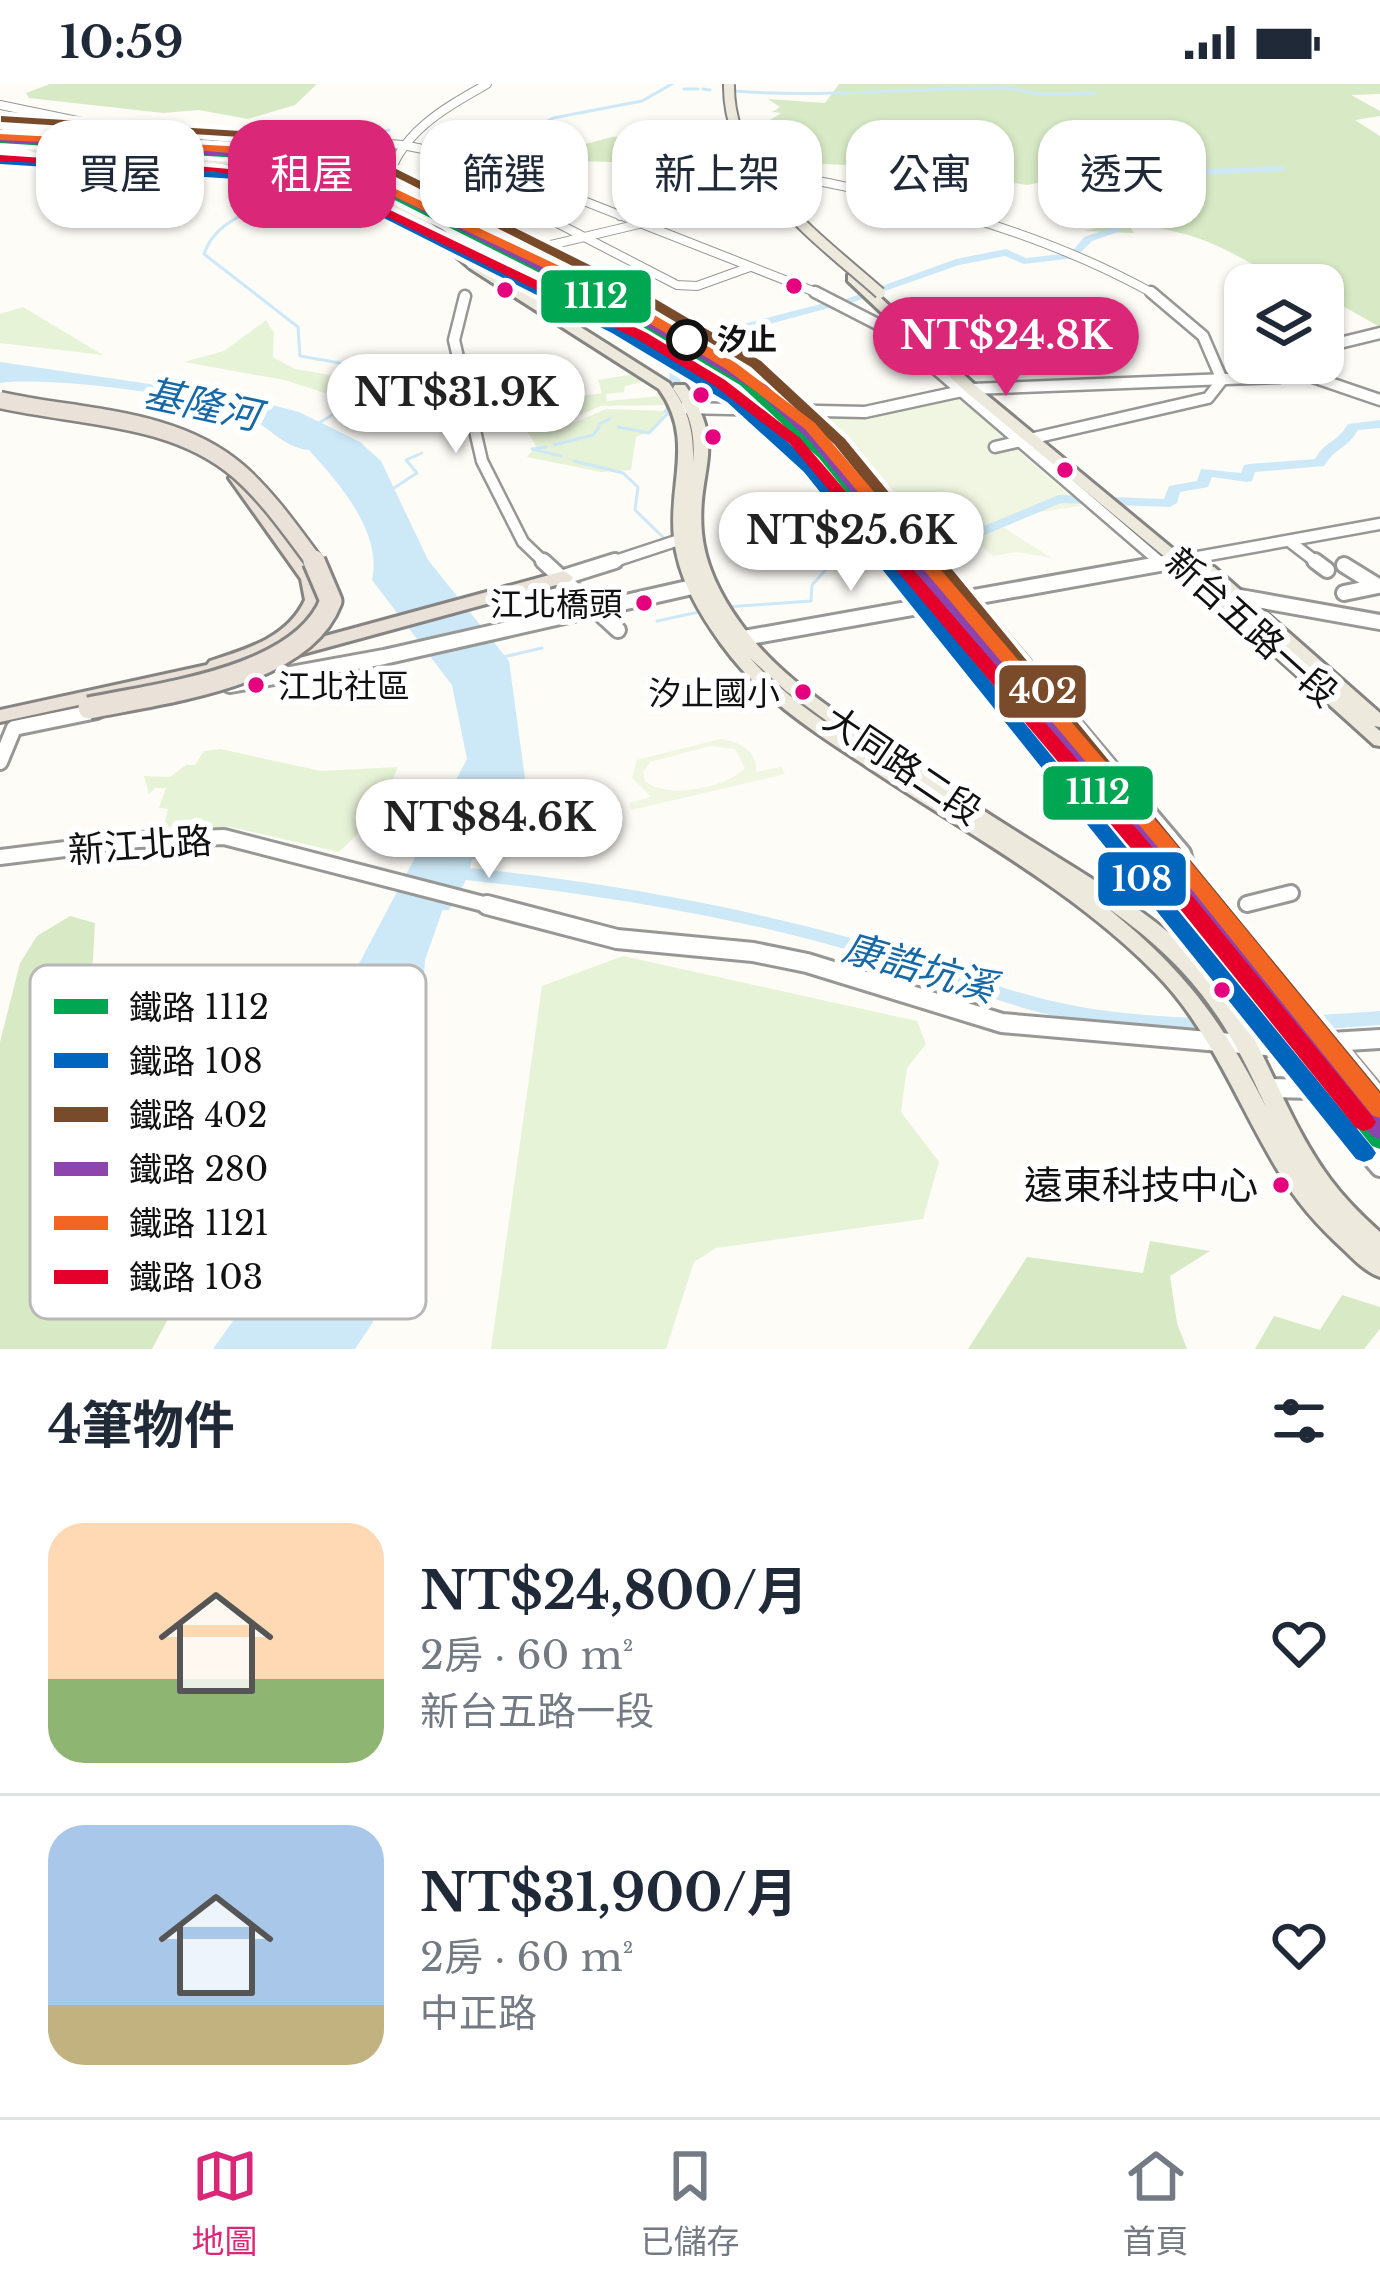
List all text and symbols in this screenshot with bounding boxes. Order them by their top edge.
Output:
text: 10:59 [60,14,183,70]
chip: 買屋 [36,120,204,228]
chip: 租屋 [228,120,396,228]
chip: 篩選 [420,120,588,228]
chip: 新上架 [612,120,822,228]
chip: 公寓 [846,120,1014,228]
chip: 透天 [1038,120,1206,228]
map controls [1224,264,1344,384]
button: layers [1224,264,1344,384]
line badge: 1112 [539,268,653,325]
unlabelled marker [783,275,805,297]
text: 1112 [564,276,628,317]
unlabelled marker [494,279,516,301]
pin: NT$24.8K [882,297,1130,399]
text: NT$24.8K [900,311,1112,360]
marker: 汐止 [668,321,706,359]
place label: 汐止 [717,321,777,358]
pin: NT$31.9K [332,354,580,456]
water label: 基隆河 [140,368,271,442]
text: NT$31.9K [354,368,558,417]
unlabelled marker [690,384,712,406]
unlabelled marker [702,426,724,448]
unlabelled marker [1054,459,1076,481]
pin: NT$25.6K [727,492,975,594]
text: NT$25.6K [746,506,956,555]
street label: 新台五路一段 [1156,538,1347,716]
place label: 江北橋頭 [490,584,622,625]
marker: 江北橋頭 [633,592,655,614]
line badge: 402 [997,663,1088,720]
place label: 江北社區 [278,666,410,707]
text: 402 [1009,671,1077,712]
place label: 汐止國小 [648,673,780,714]
marker: 江北社區 [245,674,267,696]
marker: 汐止國小 [792,681,814,703]
street label: 大同路二段 [816,696,990,834]
line badge: 1112 [1041,764,1155,822]
text: 1112 [1066,772,1130,813]
pin: NT$84.6K [365,779,613,881]
text: NT$84.6K [383,793,595,842]
street label: 新江北路 [67,818,213,873]
line badge: 108 [1096,850,1188,908]
text: 108 [1112,859,1172,900]
water label: 康誥坑溪 [837,922,1005,1014]
legend [30,965,426,1319]
unlabelled marker [1211,979,1233,1001]
text: 鐵路 1112 [129,987,269,1028]
text: 鐵路 108 [129,1041,263,1082]
text: 鐵路 402 [129,1095,268,1136]
text: 鐵路 280 [129,1149,268,1190]
place label: 遠東科技中心 [1024,1161,1258,1210]
marker: 遠東科技中心 [1270,1174,1292,1196]
text: 鐵路 1121 [129,1203,269,1244]
text: 鐵路 103 [129,1257,263,1298]
icon: filters [1266,1388,1332,1454]
text: 4筆物件 [48,1394,235,1457]
text: NT$24,800/月 [420,1560,808,1623]
icon: home [144,1571,288,1715]
icon: heart [1266,1610,1332,1676]
text: 2房 · 60 m² [420,1631,634,1680]
text: 新台五路一段 [420,1687,654,1736]
text: NT$31,900/月 [420,1862,798,1925]
icon: home [144,1873,288,2017]
icon: heart [1266,1912,1332,1978]
text: 2房 · 60 m² [420,1933,634,1982]
text: 中正路 [420,1989,537,2038]
tab: 地圖 [192,2143,258,2263]
tab: 已儲存 [641,2143,740,2263]
tab: 首頁 [1123,2143,1189,2263]

